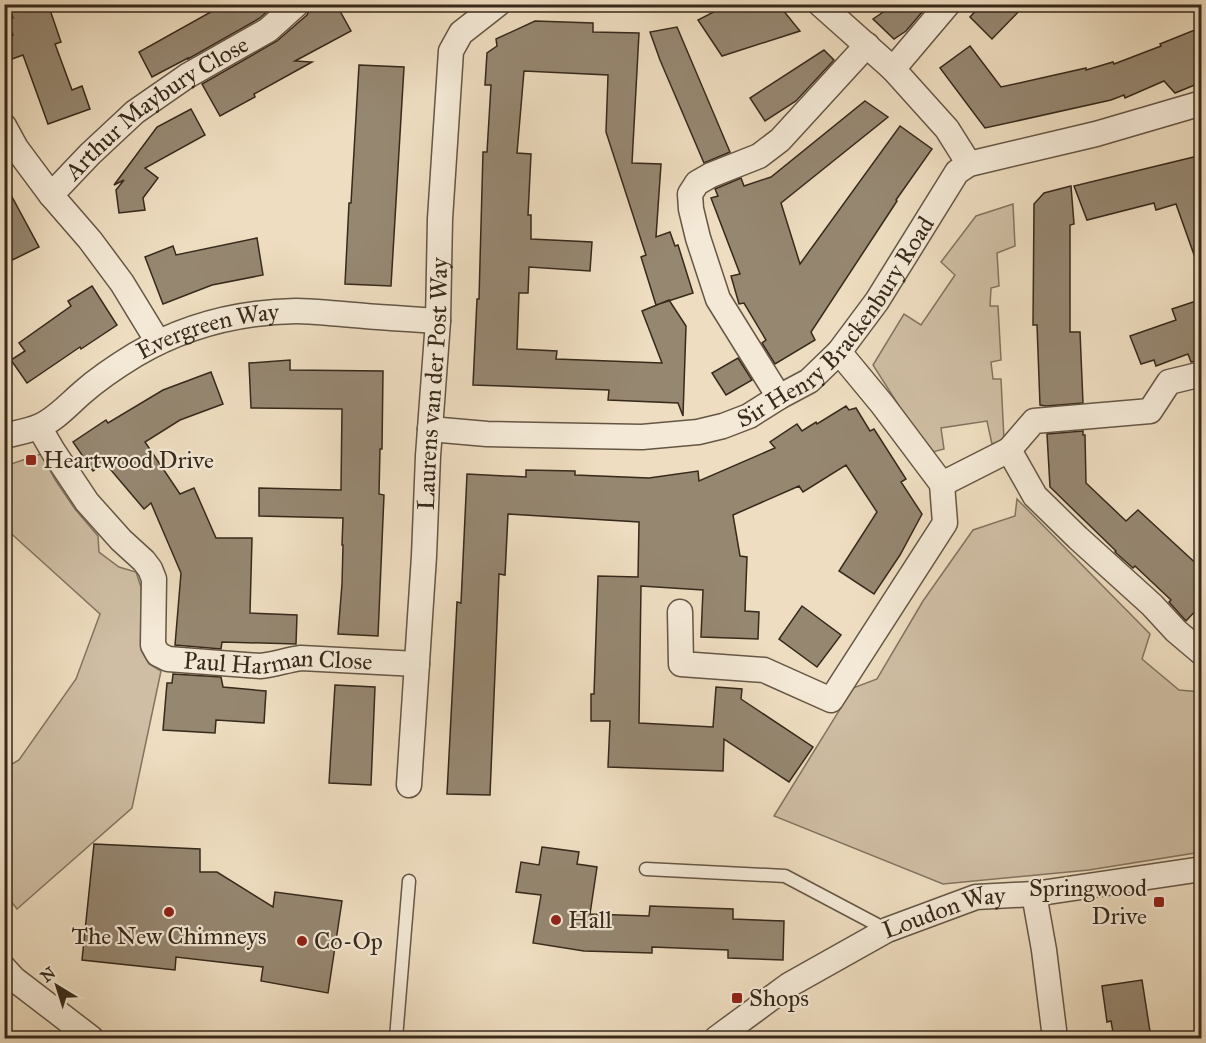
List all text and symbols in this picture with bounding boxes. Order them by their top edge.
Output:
street label: Arthur Maybury Close [58,29,254,187]
street label: Sir Henry Brackenbury Road [733,211,941,434]
street label: Laurens van der Post Way [411,256,454,511]
street label: Evergreen Way [131,297,281,366]
place label: Heartwood Drive [43,445,214,475]
marker: Heartwood Drive [24,453,38,467]
street label: Paul Harman Close [182,643,373,681]
place label: Springwood Drive [1029,873,1147,931]
street label: Loudon Way [878,879,1007,945]
marker: Springwood Drive [1152,895,1166,909]
marker: The New Chimneys [162,905,176,919]
place label: Hall [568,905,612,935]
marker: Hall [549,913,563,927]
place label: The New Chimneys [71,921,267,951]
place label: Co-Op [314,926,383,956]
marker: Co-Op [295,934,309,948]
north arrow [27,956,87,1016]
text: N [37,963,60,986]
place label: Shops [749,983,809,1013]
marker: Shops [730,991,744,1005]

